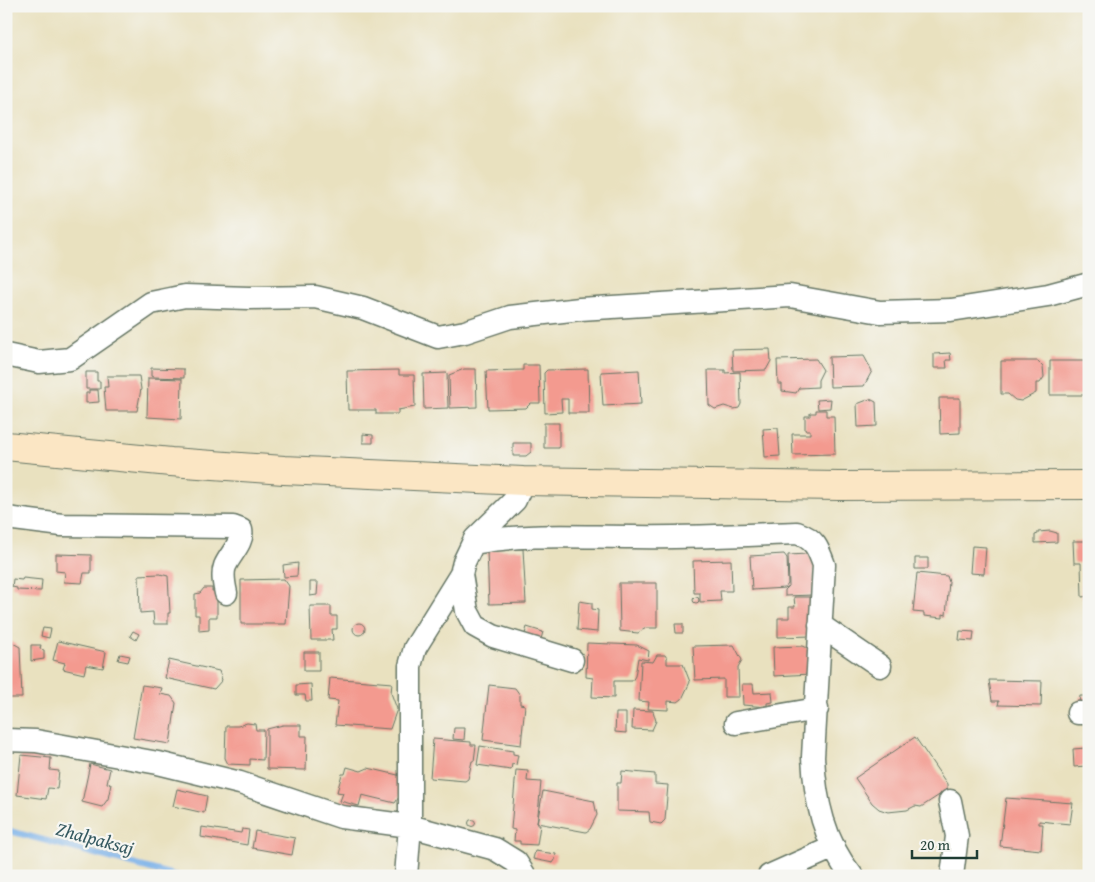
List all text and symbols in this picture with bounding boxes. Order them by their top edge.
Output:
water label: Zhalpaksaj [53,814,137,862]
scale bar [912,827,978,859]
text: 20 m [920,834,951,855]

